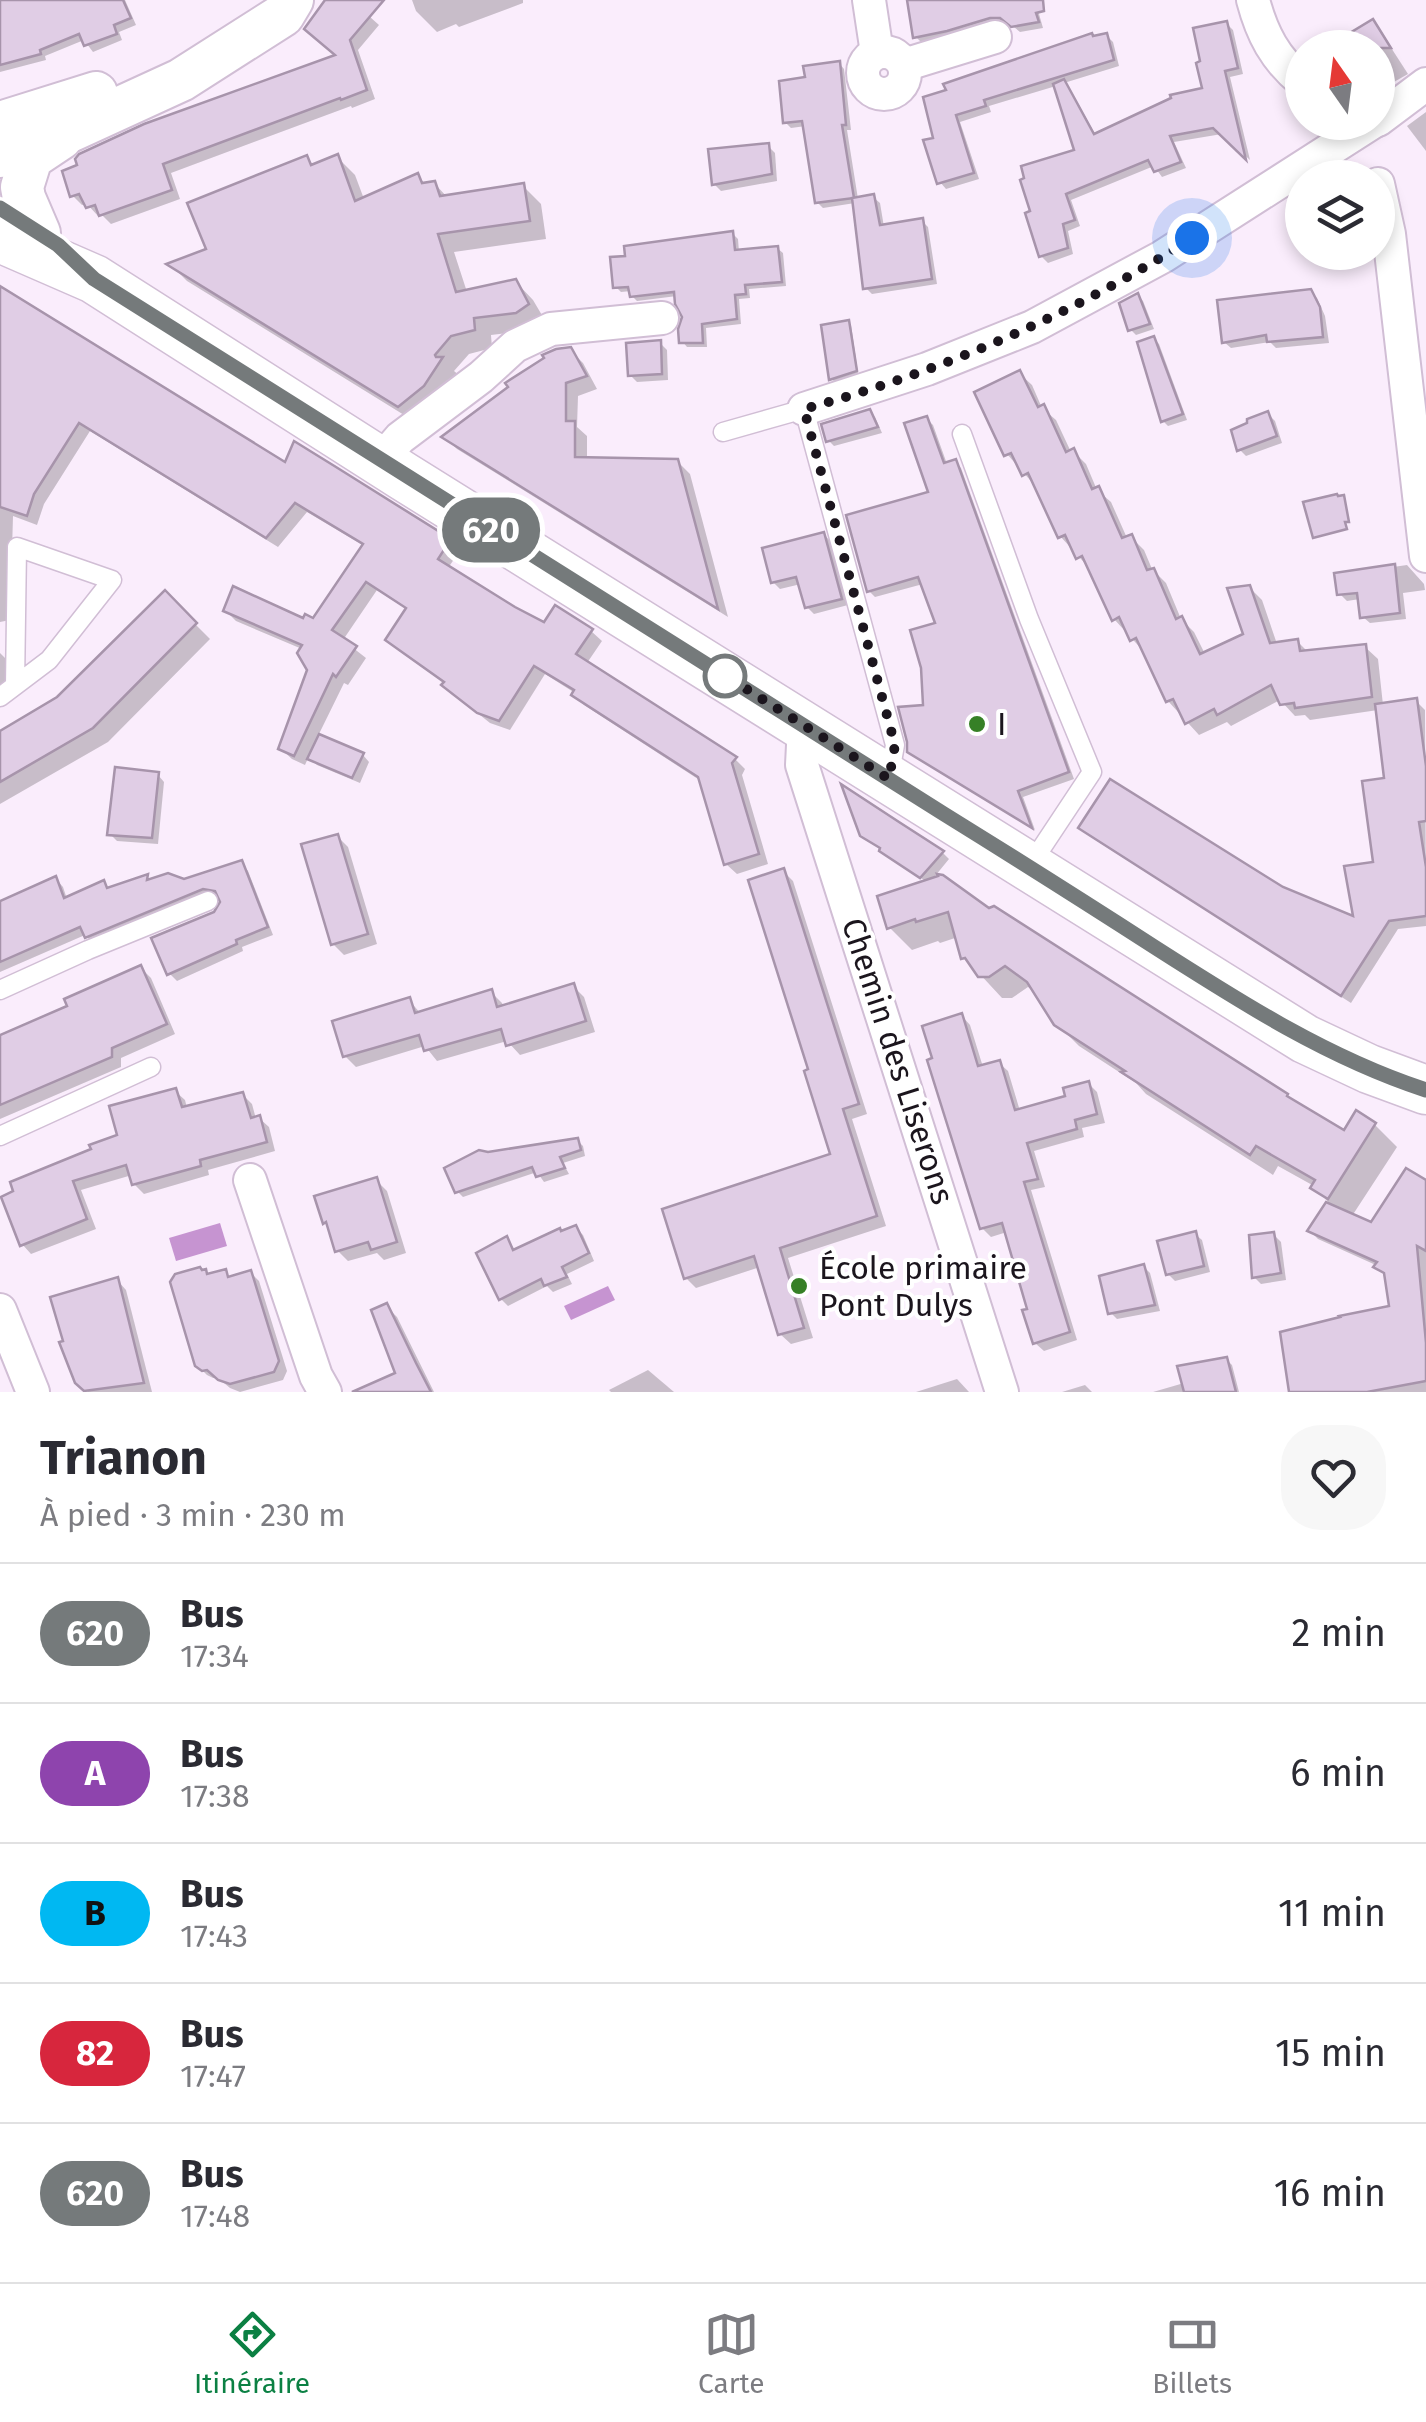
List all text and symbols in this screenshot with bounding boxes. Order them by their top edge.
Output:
north arrow [1285,30,1395,140]
map controls [1285,30,1395,270]
button: layers [1285,160,1395,270]
your location [1167,213,1217,263]
line badge: 620 [434,498,548,562]
text: 620 [462,509,520,551]
unlabelled marker [704,655,746,697]
place label: I [997,705,1006,743]
marker: I [966,713,988,735]
street label: Chemin des Liserons [834,913,962,1209]
place label: École primaire Pont Dulys [819,1249,1027,1324]
marker: École primaire Pont Dulys [788,1275,810,1297]
button: heart [1281,1425,1386,1530]
text: Trianon [40,1429,207,1487]
text: À pied · 3 min · 230 m [40,1496,346,1534]
text: Bus [180,1591,244,1637]
text: 2 min [1292,1610,1386,1656]
text: 620 [66,1612,124,1654]
text: 17:34 [180,1637,249,1675]
text: Bus [180,1731,244,1777]
text: 6 min [1290,1750,1386,1796]
text: A [85,1752,105,1794]
text: 17:38 [180,1777,250,1815]
text: Bus [180,1871,244,1917]
text: 11 min [1278,1890,1386,1936]
text: B [84,1892,106,1934]
text: 17:43 [180,1917,248,1955]
text: Bus [180,2011,244,2057]
text: 15 min [1275,2030,1386,2076]
text: 82 [76,2032,114,2074]
text: 17:47 [180,2057,246,2095]
text: Bus [180,2151,244,2197]
text: 16 min [1274,2170,1386,2216]
text: 620 [66,2172,124,2214]
text: 17:48 [180,2197,250,2235]
tab: Itinéraire [194,2307,310,2400]
tab: Carte [698,2307,764,2400]
tab: Billets [1152,2307,1232,2400]

